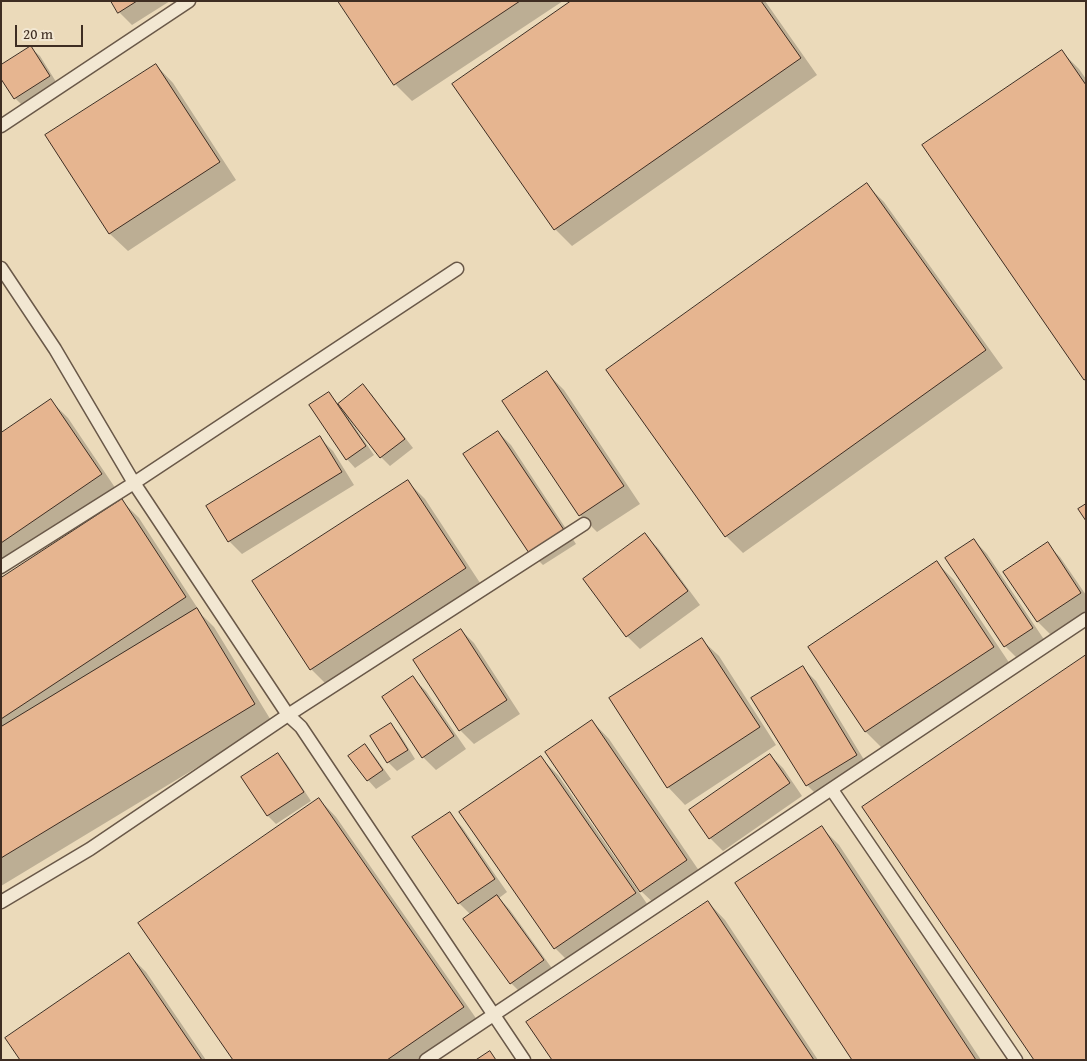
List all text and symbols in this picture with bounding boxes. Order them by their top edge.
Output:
scale bar [18,15,85,47]
text: 20 m [23,23,53,44]

